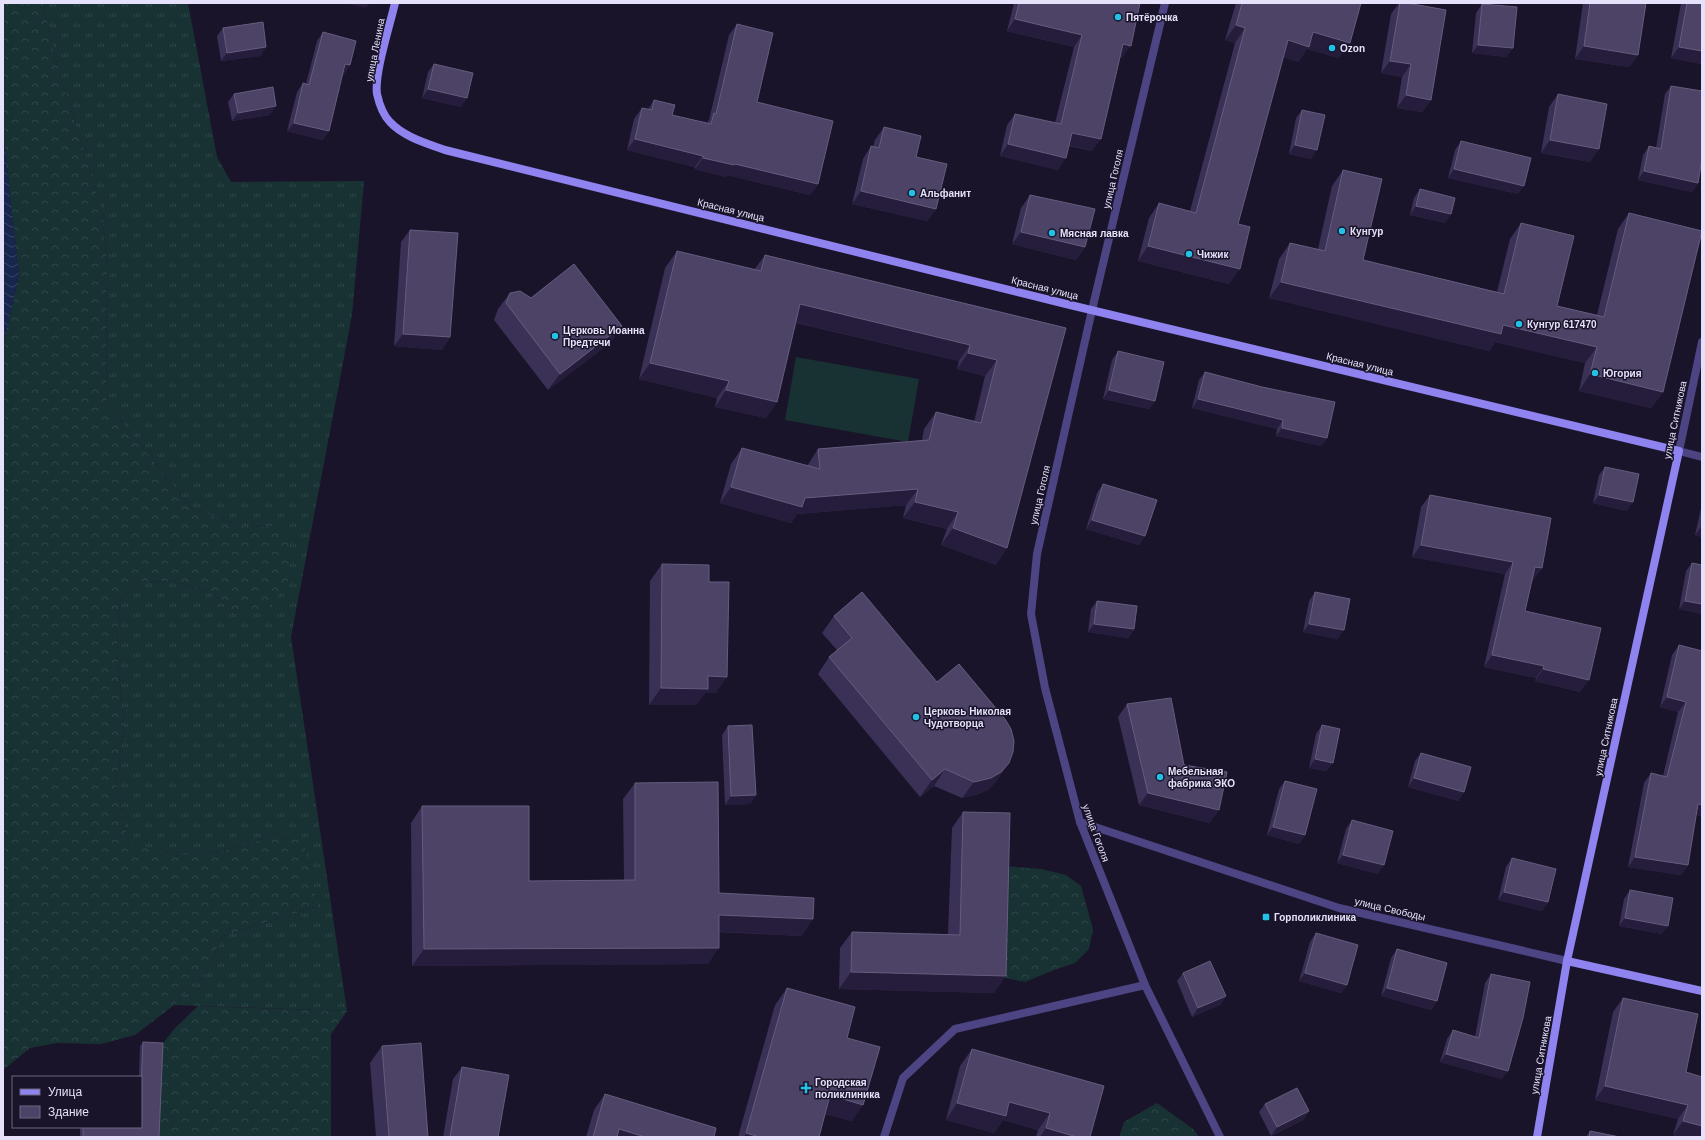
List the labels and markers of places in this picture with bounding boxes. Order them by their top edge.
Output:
marker: Пятёрочка [1113,12,1123,22]
place label: Пятёрочка [1126,12,1178,23]
marker: Ozon [1327,43,1337,53]
place label: Ozon [1340,43,1365,54]
marker: Альфанит [907,188,917,198]
place label: Альфанит [920,188,971,199]
marker: Кунгур [1337,226,1347,236]
place label: Кунгур [1350,226,1383,237]
marker: Мясная лавка [1047,228,1057,238]
place label: Мясная лавка [1060,228,1129,239]
marker: Чижик [1184,249,1194,259]
place label: Чижик [1197,249,1229,260]
marker: Кунгур 617470 [1514,319,1524,329]
place label: Кунгур 617470 [1527,319,1597,330]
place label: Церковь Иоанна Предтечи [563,325,645,348]
marker: Церковь Иоанна Предтечи [550,331,560,341]
marker: Югория [1590,368,1600,378]
place label: Югория [1603,368,1642,379]
place label: Церковь Николая Чудотворца [924,706,1011,729]
marker: Церковь Николая Чудотворца [911,712,921,722]
place label: Мебельная фабрика ЭКО [1168,766,1235,789]
marker: Мебельная фабрика ЭКО [1155,772,1165,782]
marker: Горполиклиника [1261,912,1271,922]
place label: Горполиклиника [1274,912,1357,923]
place label: Городская поликлиника [815,1077,880,1100]
marker: Городская поликлиника [800,1082,812,1094]

